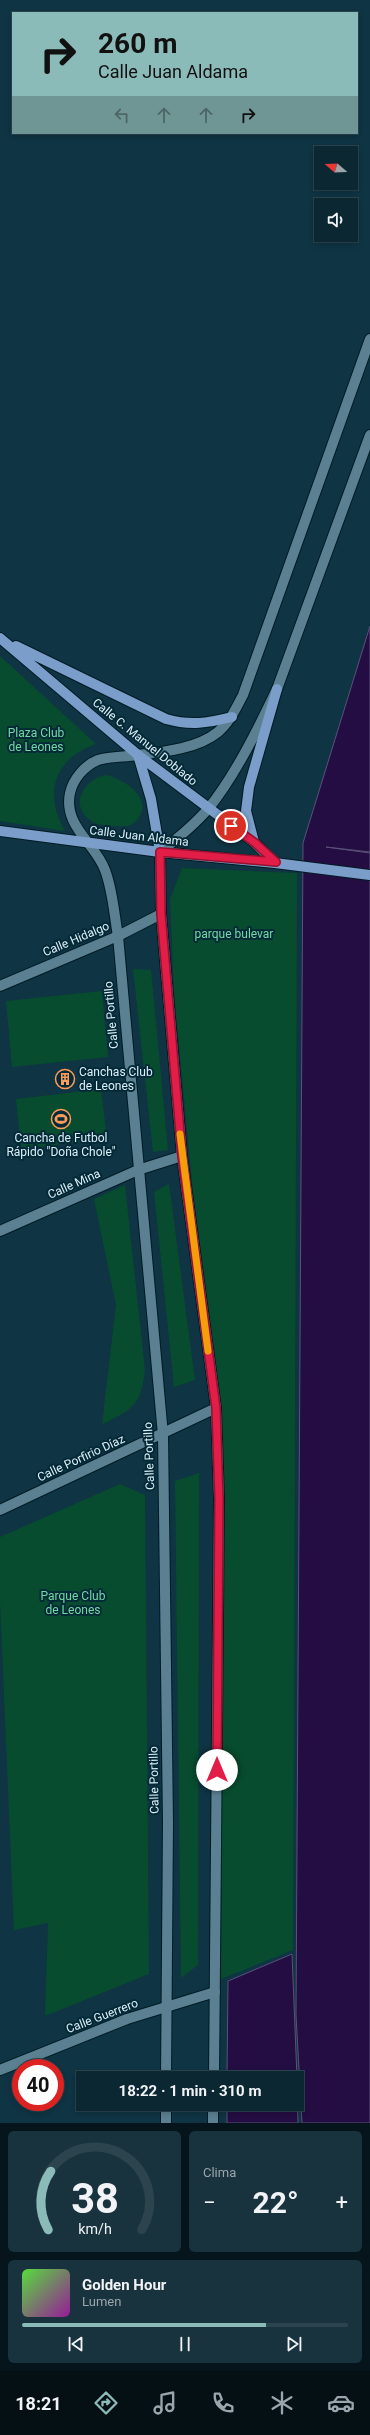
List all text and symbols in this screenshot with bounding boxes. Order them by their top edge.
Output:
text: 260 m [98,27,177,60]
icon: right [32,28,84,80]
text: Calle Juan Aldama [98,61,248,82]
icon: left [111,104,133,126]
icon: ahead [153,104,175,126]
icon: ahead [195,104,217,126]
icon: right [237,104,259,126]
north arrow [314,146,358,190]
map controls [314,146,358,242]
button: sound [314,198,358,242]
street label: Calle C. Manuel Doblado [90,696,200,789]
park label: Plaza Club de Leones [8,726,65,754]
pin [214,809,248,843]
icon: arrive [220,815,242,837]
street label: Calle Juan Aldama [89,823,189,849]
street label: Calle Hidalgo [41,919,111,959]
park label: parque bulevar [195,927,273,941]
street label: Calle Portillo [101,980,121,1049]
place label: Canchas Club de Leones [79,1065,153,1093]
building icon: Canchas Club de Leones [54,1068,76,1090]
sports icon: Cancha de Futbol Rápido "Doña Chole" [50,1108,72,1130]
place label: Cancha de Futbol Rápido "Doña Chole" [6,1131,116,1159]
street label: Calle Mina [46,1166,102,1202]
street label: Calle Portillo [141,1422,157,1490]
street label: Calle Porfirio Díaz [35,1432,127,1484]
park label: Parque Club de Leones [41,1589,106,1617]
street label: Calle Portillo [146,1746,162,1814]
position arrow [196,1749,238,1791]
street label: Calle Guerrero [64,1996,140,2036]
speed limit sign: 40 [12,2059,64,2111]
text: 18:22 · 1 min · 310 m [119,2082,261,2100]
text: Clima [203,2165,236,2180]
text: 38 [71,2173,118,2222]
text: 22° [252,2185,299,2220]
text: − [203,2190,216,2215]
text: + [336,2190,348,2215]
text: km/h [78,2220,111,2236]
text: Golden Hour [82,2276,166,2294]
text: Lumen [82,2294,121,2309]
icon: previous [65,2333,87,2355]
icon: pause [174,2333,196,2355]
icon: next [283,2333,305,2355]
icon: directions [92,2389,120,2417]
icon: music [151,2389,179,2417]
icon: phone [209,2389,237,2417]
icon: climate [268,2389,296,2417]
icon: car [327,2389,355,2417]
text: 18:21 [15,2393,62,2414]

